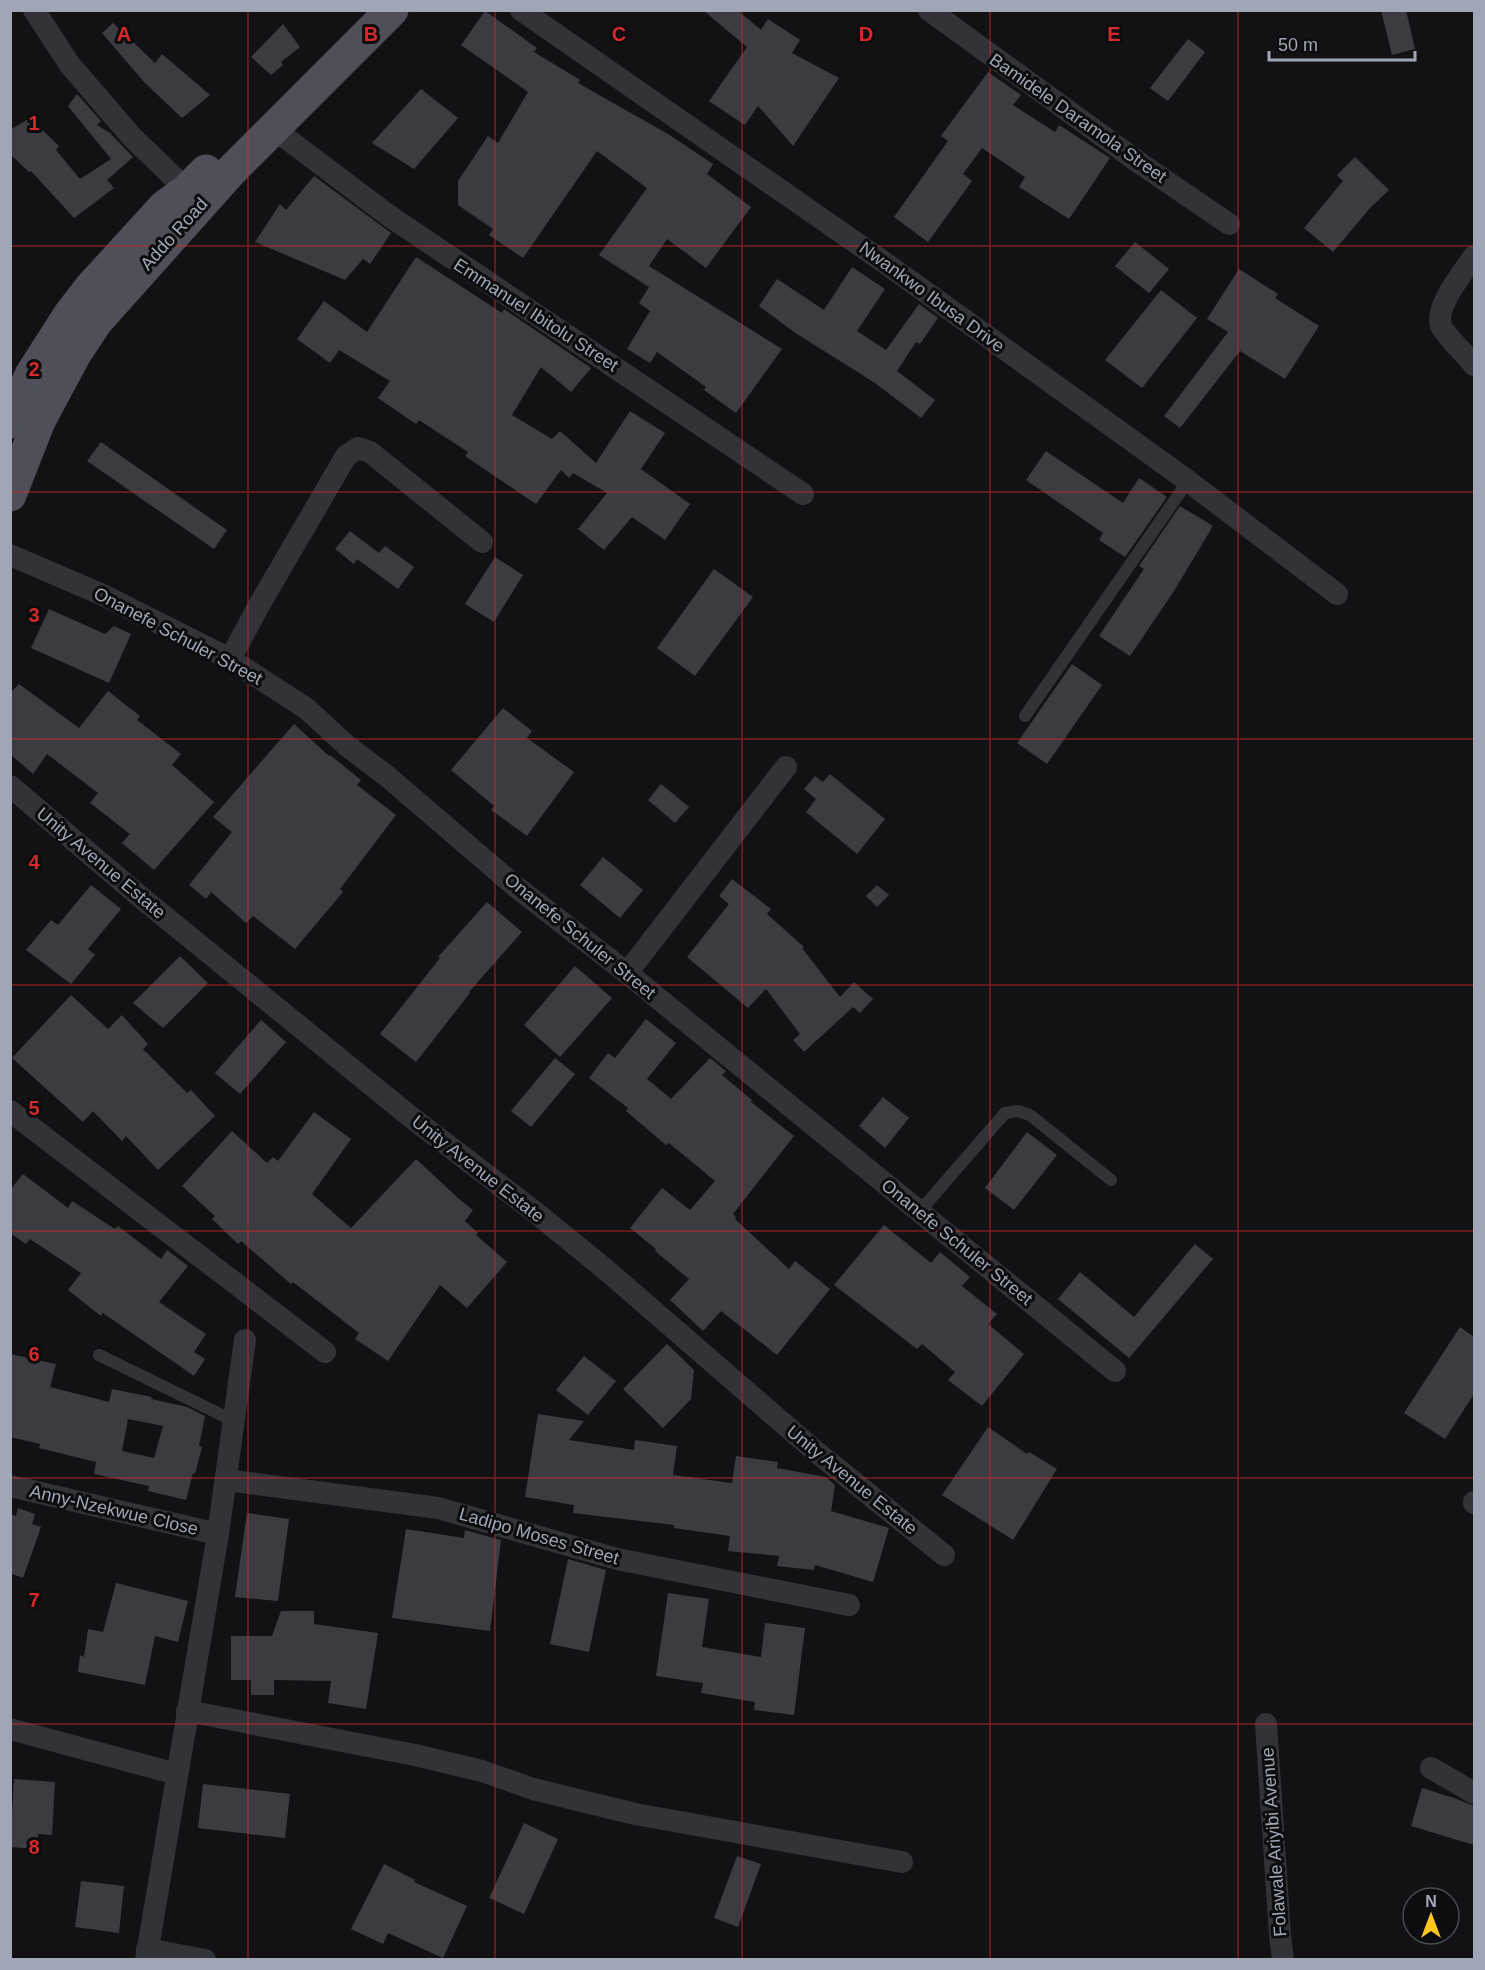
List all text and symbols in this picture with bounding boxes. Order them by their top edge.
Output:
text: A [117,23,131,45]
text: B [364,23,378,45]
text: C [612,23,626,45]
text: D [859,23,873,45]
text: E [1107,23,1121,45]
scale bar [1269,24,1414,62]
text: 50 m [1278,35,1318,55]
street label: Bamidele Daramola Street [986,49,1170,187]
text: 1 [28,112,40,134]
street label: Addo Road [136,194,212,274]
street label: Nwankwo Ibusa Drive [856,238,1008,356]
street label: Emmanuel Ibitolu Street [450,254,622,376]
text: 2 [28,358,40,380]
street label: Onanefe Schuler Street [90,583,266,689]
text: 3 [28,604,40,626]
street label: Unity Avenue Estate [33,803,169,923]
text: 4 [28,851,40,873]
street label: Onanefe Schuler Street [501,869,659,1003]
text: 5 [28,1097,40,1119]
street label: Unity Avenue Estate [408,1111,548,1227]
street label: Onanefe Schuler Street [878,1175,1036,1309]
text: 6 [28,1343,40,1365]
street label: Unity Avenue Estate [783,1421,921,1539]
street label: Anny-Nzekwue Close [28,1481,200,1539]
street label: Ladipo Moses Street [457,1504,621,1568]
text: 7 [28,1589,40,1611]
street label: Folawale Ariyibi Avenue [1257,1747,1291,1937]
text: 8 [28,1836,40,1858]
north arrow [1401,1886,1461,1946]
text: N [1425,1893,1437,1910]

